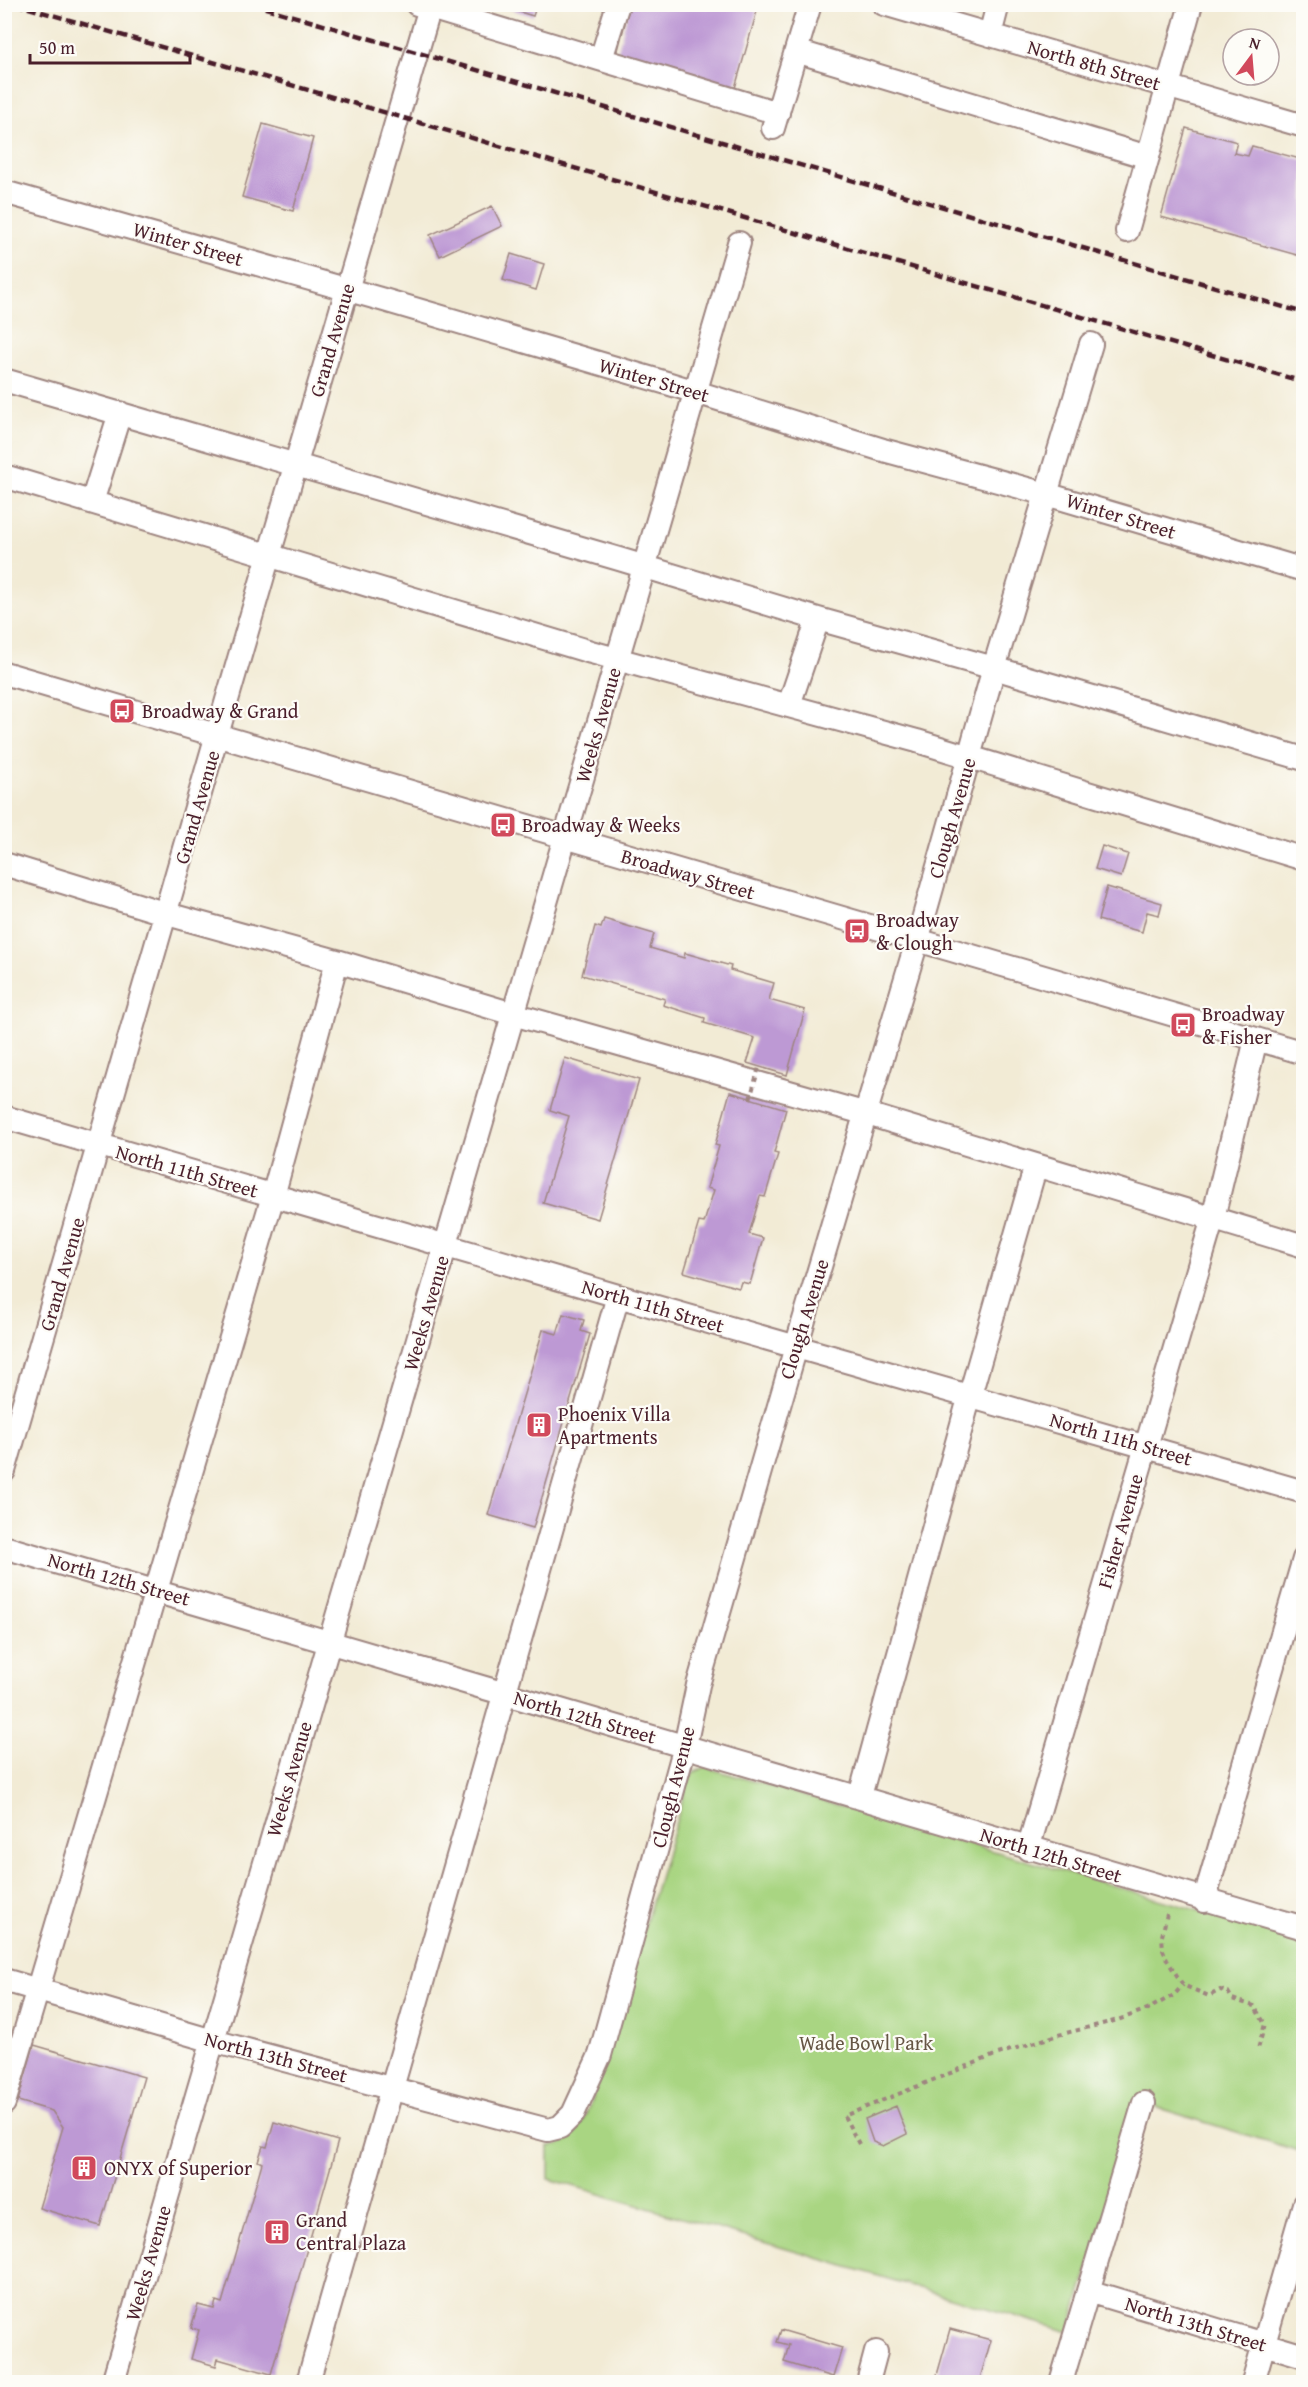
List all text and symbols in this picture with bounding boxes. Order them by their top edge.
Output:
scale bar [30,27,190,65]
north arrow [1221,27,1281,87]
text: N [1247,30,1264,56]
street label: North 8th Street [1024,32,1164,97]
text: 50 m [39,34,75,61]
street label: Winter Street [130,214,247,273]
street label: Grand Avenue [301,280,362,400]
street label: Winter Street [596,350,713,409]
street label: Winter Street [1063,485,1180,546]
street label: Weeks Avenue [567,664,628,786]
bus stop icon: Broadway & Grand [107,696,137,726]
place label: Broadway & Grand [142,696,299,725]
street label: Grand Avenue [166,747,227,867]
street label: Clough Avenue [920,754,983,882]
bus stop icon: Broadway & Weeks [488,810,518,840]
place label: Broadway & Weeks [522,810,680,839]
street label: Broadway Street [618,841,758,906]
place label: Broadway & Clough [876,905,959,957]
bus stop icon: Broadway & Clough [842,916,872,946]
place label: Broadway & Fisher [1202,999,1285,1051]
bus stop icon: Broadway & Fisher [1168,1010,1198,1040]
street label: North 11th Street [113,1136,262,1205]
street label: Grand Avenue [31,1214,92,1334]
street label: Weeks Avenue [395,1252,456,1374]
street label: Clough Avenue [771,1255,836,1383]
street label: North 11th Street [579,1271,728,1340]
place label: Phoenix Villa Apartments [558,1399,671,1451]
street label: North 11th Street [1047,1404,1196,1473]
building icon: Phoenix Villa Apartments [524,1410,554,1440]
street label: Fisher Avenue [1089,1470,1150,1592]
street label: North 12th Street [45,1544,194,1613]
street label: North 12th Street [511,1682,660,1751]
street label: Weeks Avenue [258,1718,319,1840]
street label: Clough Avenue [643,1723,702,1851]
street label: North 12th Street [977,1819,1126,1890]
street label: North 13th Street [201,2024,351,2090]
park label: Wade Bowl Park [799,2028,934,2057]
building icon: ONYX of Superior [69,2153,99,2183]
place label: ONYX of Superior [104,2153,252,2182]
street label: Weeks Avenue [117,2202,178,2324]
place label: Grand Central Plaza [296,2205,407,2257]
building icon: Grand Central Plaza [262,2217,292,2247]
street label: North 13th Street [1122,2288,1271,2359]

